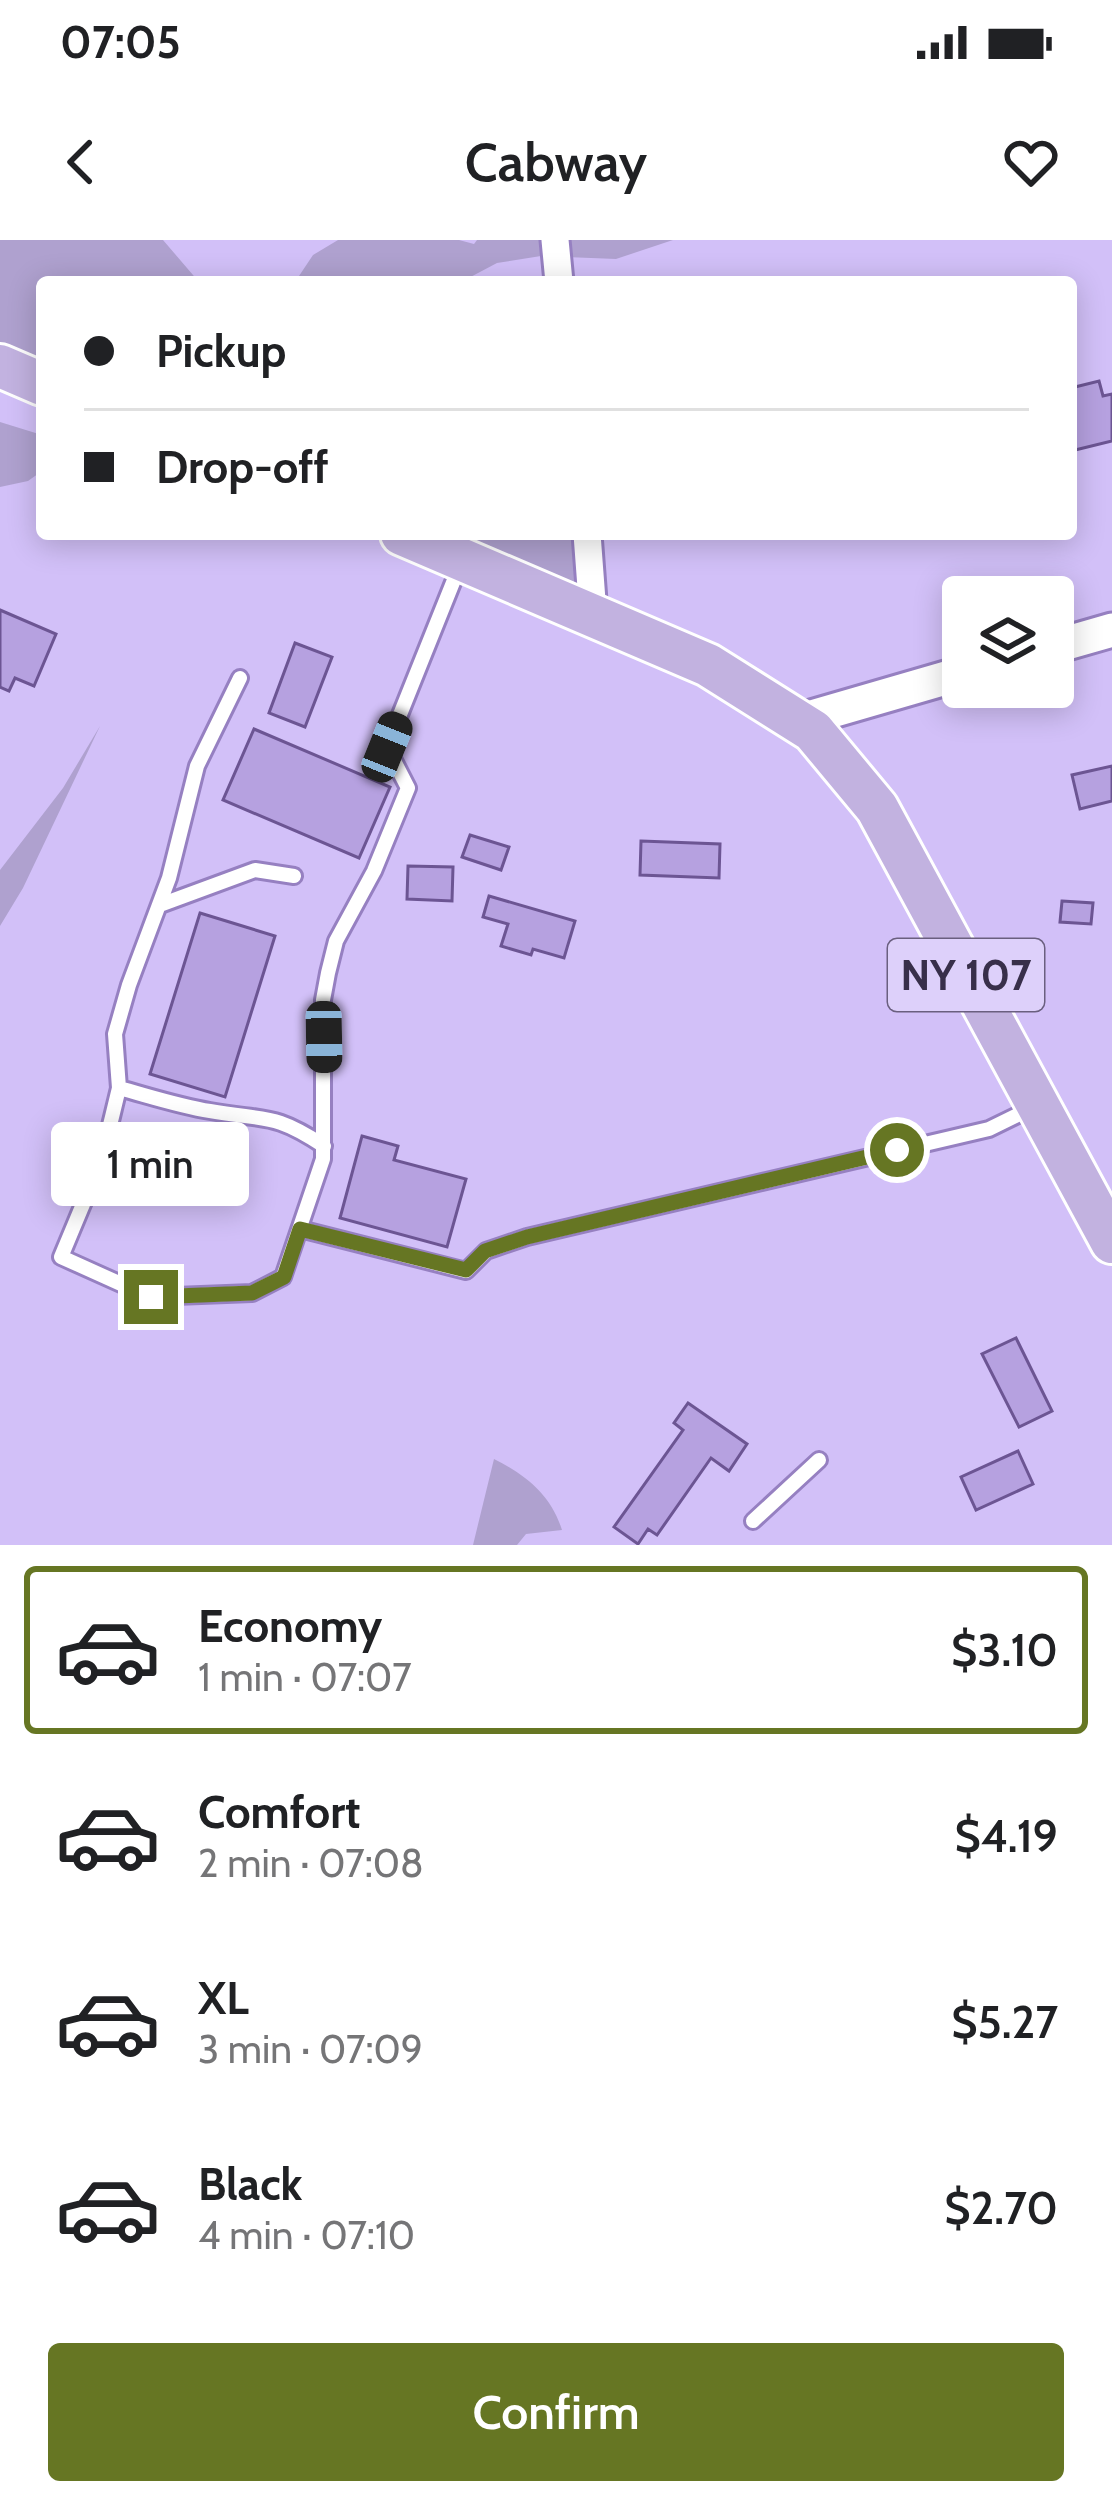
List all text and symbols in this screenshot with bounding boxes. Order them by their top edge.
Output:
text: 07:05 [60,15,181,69]
icon: back [48,129,114,195]
text: Cabway [465,129,647,195]
icon: heart [998,129,1064,195]
text: Pickup [156,324,286,378]
text: Drop-off [156,440,329,494]
map controls [942,576,1074,708]
button: layers [942,576,1074,708]
car [357,707,417,787]
road number: NY 107 [888,939,1044,1011]
car [305,1001,343,1073]
callout: 1 min [52,1123,250,1207]
route start [870,1123,924,1177]
text: 1 min [106,1140,194,1188]
route end [124,1270,178,1324]
icon: car [54,1596,162,1704]
text: Economy [198,1599,382,1653]
text: $3.10 [951,1623,1058,1677]
text: 1 min · 07:07 [198,1653,412,1701]
icon: car [54,1782,162,1890]
text: Comfort [198,1785,361,1839]
text: $4.19 [955,1809,1058,1863]
text: 2 min · 07:08 [198,1839,424,1887]
icon: car [54,1968,162,2076]
text: XL [198,1971,249,2025]
text: $5.27 [951,1995,1058,2049]
text: 3 min · 07:09 [198,2025,423,2073]
icon: car [54,2154,162,2262]
text: Black [198,2157,302,2211]
text: $2.70 [944,2181,1058,2235]
text: 4 min · 07:10 [198,2211,415,2259]
button: Confirm [48,2343,1064,2481]

